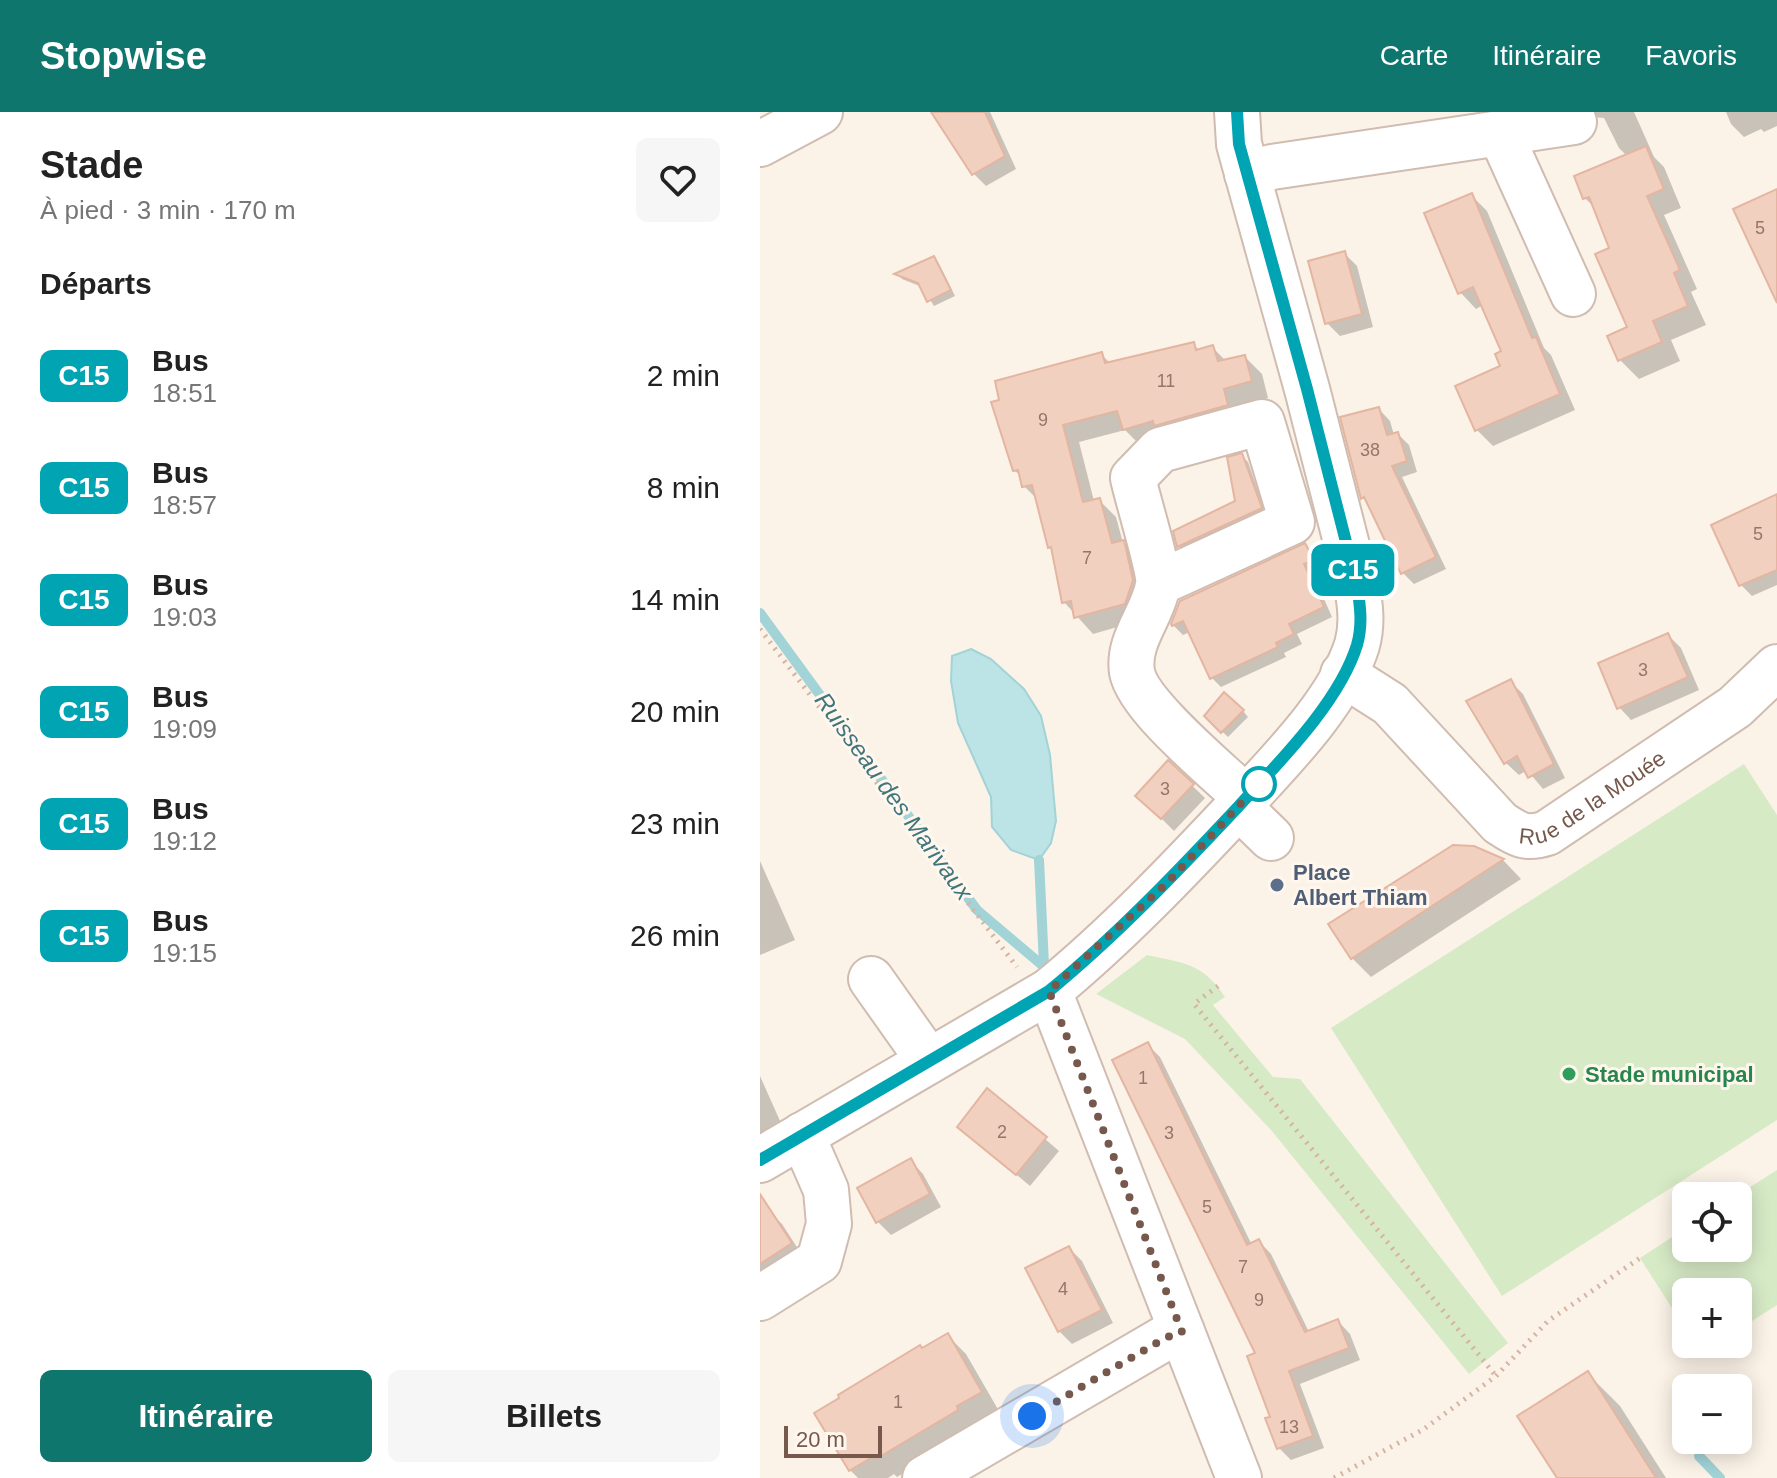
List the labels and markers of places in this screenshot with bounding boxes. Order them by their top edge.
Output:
unlabelled marker [1242,767,1276,801]
place label: Place Albert Thiam [1293,860,1427,910]
marker: Place Albert Thiam [1268,876,1286,894]
place label: Stade municipal [1585,1062,1754,1087]
marker: Stade municipal [1560,1065,1578,1083]

